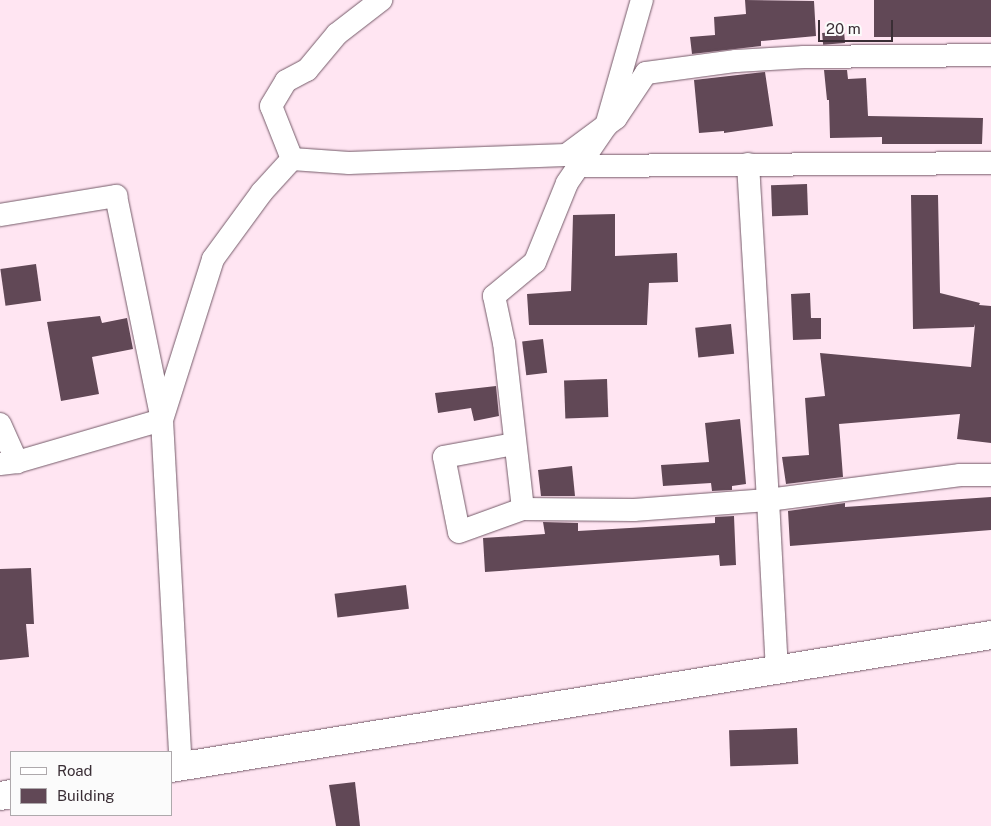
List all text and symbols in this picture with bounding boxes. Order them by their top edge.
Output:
scale bar [821,10,896,42]
text: 20 m [826,20,861,37]
legend [10,751,172,816]
text: Road [57,762,93,779]
text: Building [57,787,115,804]

